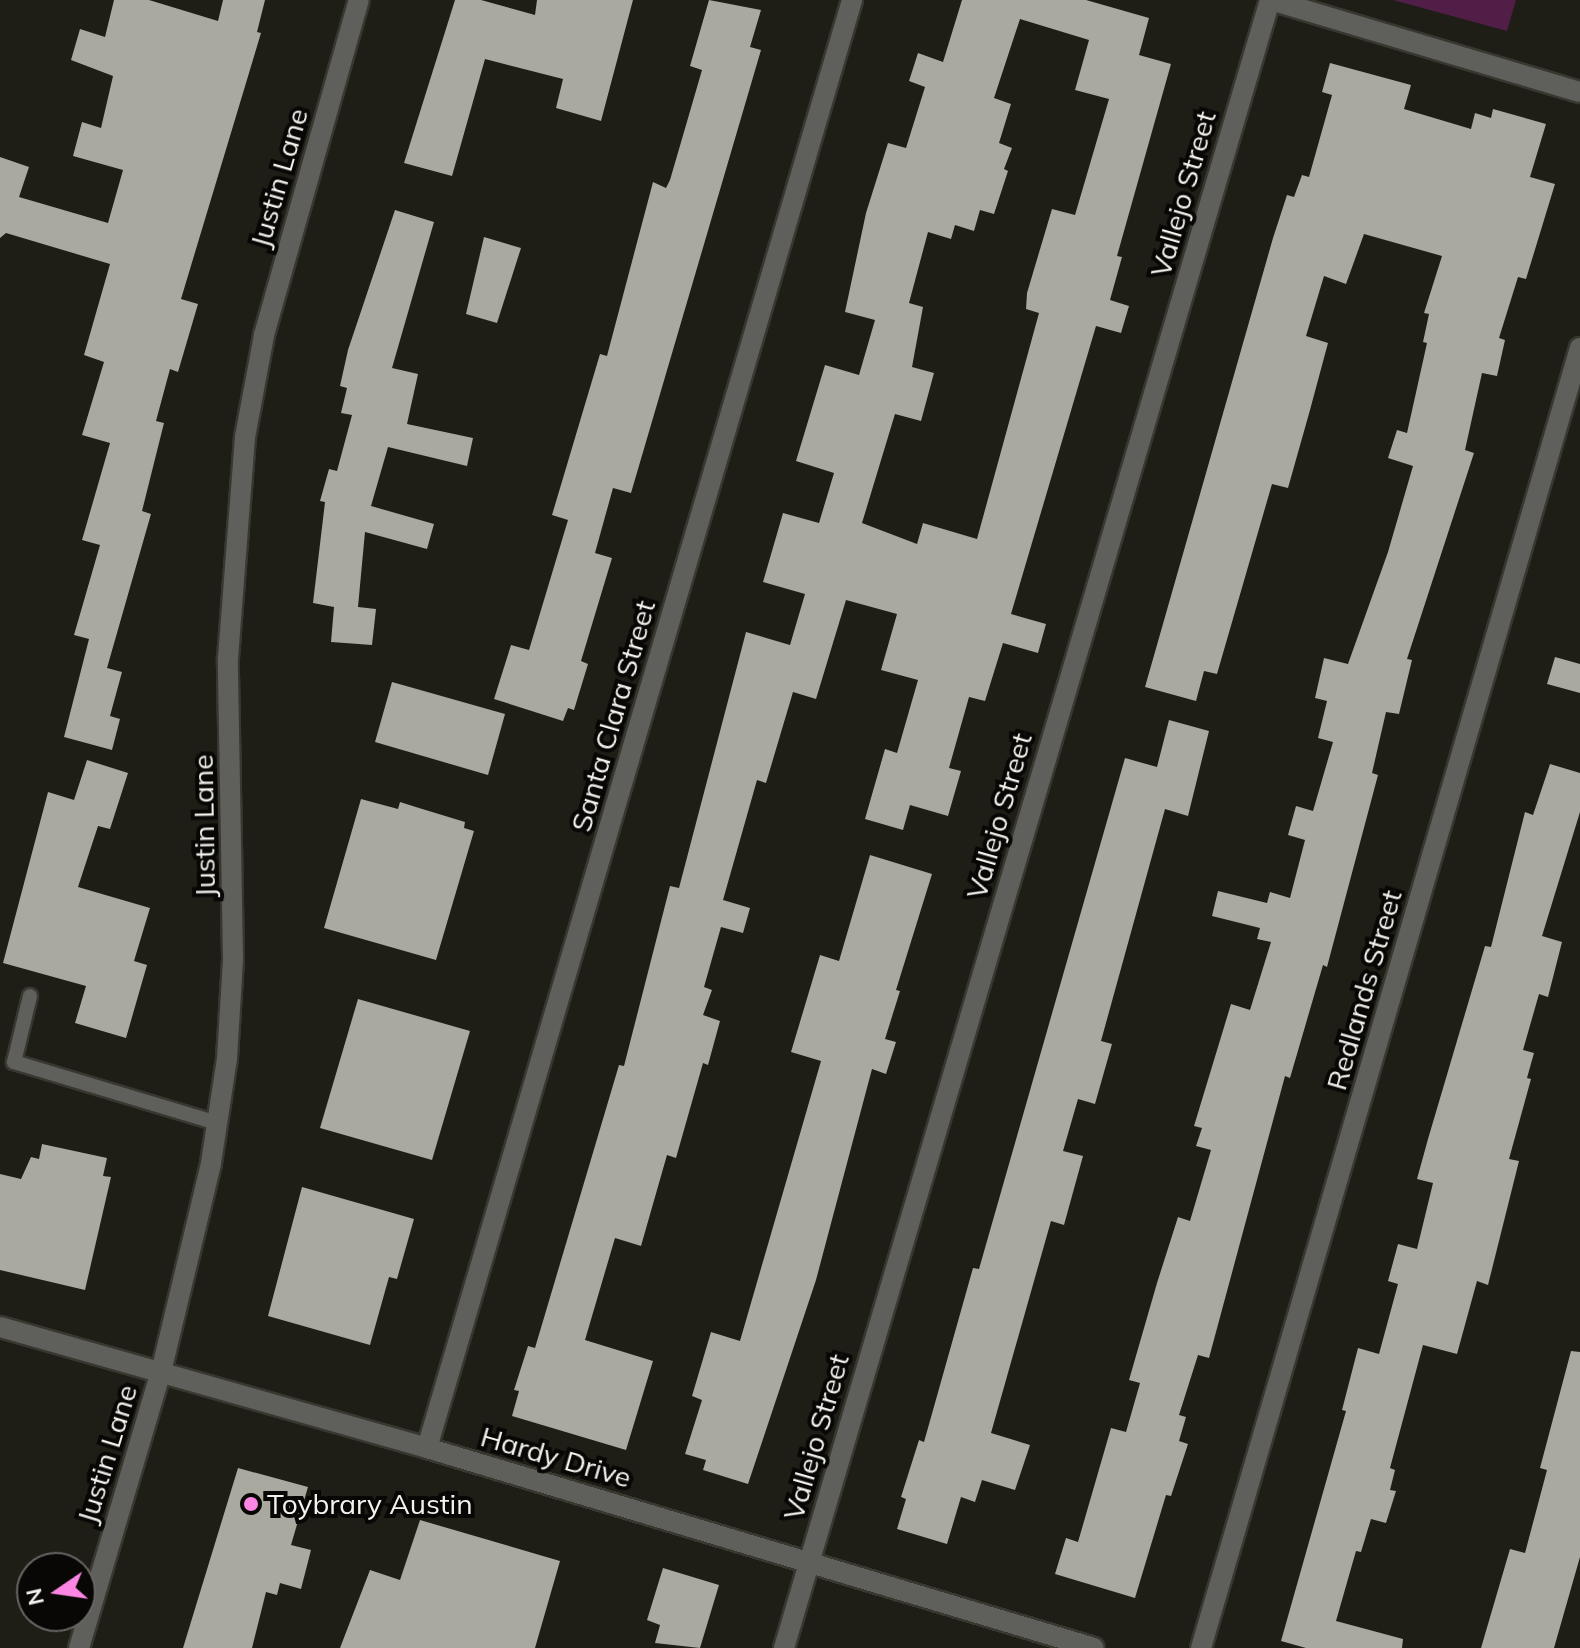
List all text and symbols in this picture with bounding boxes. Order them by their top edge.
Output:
street label: Justin Lane [243,105,315,251]
street label: Vallejo Street [1143,107,1223,281]
street label: Santa Clara Street [564,597,662,835]
street label: Vallejo Street [959,729,1039,903]
street label: Justin Lane [186,754,222,898]
street label: Redlands Street [1319,886,1409,1094]
street label: Vallejo Street [776,1350,856,1524]
street label: Justin Lane [70,1381,144,1527]
street label: Hardy Drive [477,1420,635,1494]
place label: Toybrary Austin [267,1487,473,1521]
marker: Toybrary Austin [242,1495,260,1513]
north arrow [16,1552,96,1632]
text: N [19,1586,50,1608]

